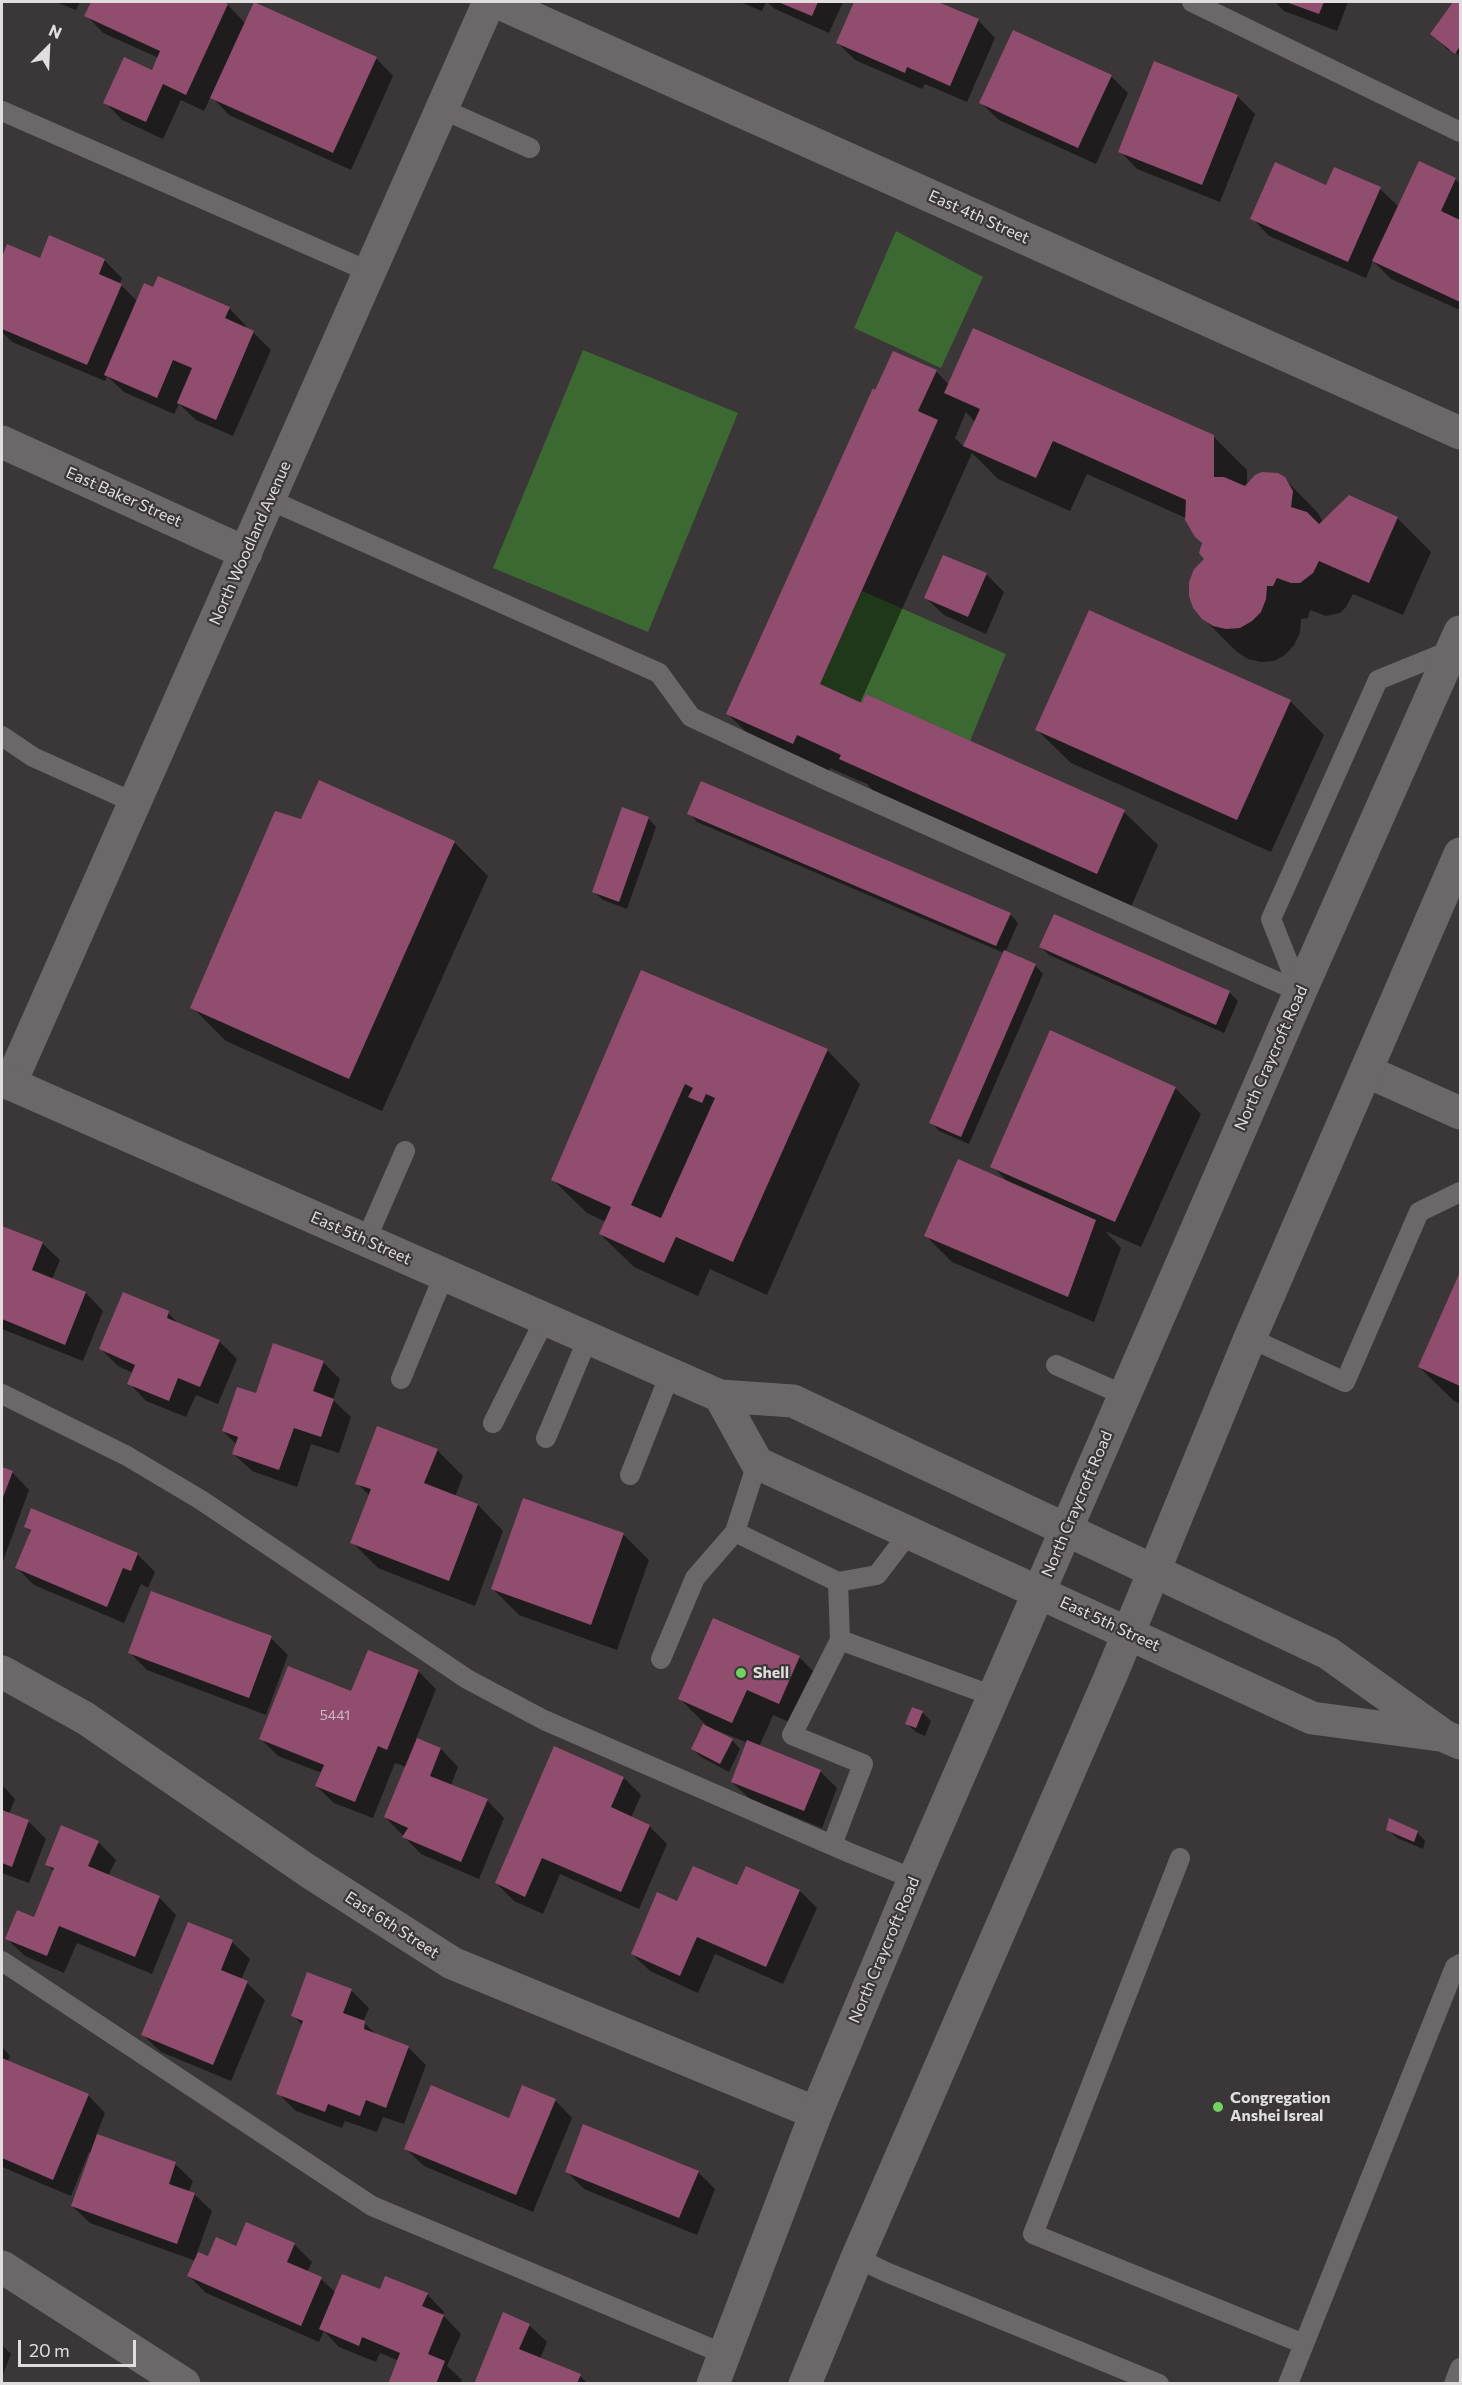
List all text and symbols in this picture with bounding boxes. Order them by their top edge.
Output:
north arrow [18,18,78,78]
text: N [46,20,65,42]
street label: East 4th Street [926,186,1032,248]
street label: North Woodland Avenue [205,458,295,628]
street label: East Baker Street [63,463,185,531]
street label: North Craycroft Road [1230,982,1312,1134]
street label: East 5th Street [308,1207,414,1269]
street label: North Craycroft Road [1037,1428,1117,1580]
street label: East 5th Street [1057,1592,1163,1656]
place label: Shell [753,1663,789,1683]
marker: Shell [734,1666,748,1680]
house number: 5441 [320,1707,350,1723]
street label: North Craycroft Road [844,1874,924,2026]
street label: East 6th Street [341,1887,443,1963]
place label: Congregation Anshei Isreal [1230,2088,1331,2126]
marker: Congregation Anshei Isreal [1211,2100,1225,2114]
scale bar [21,2328,140,2366]
text: 20 m [29,2339,70,2361]

